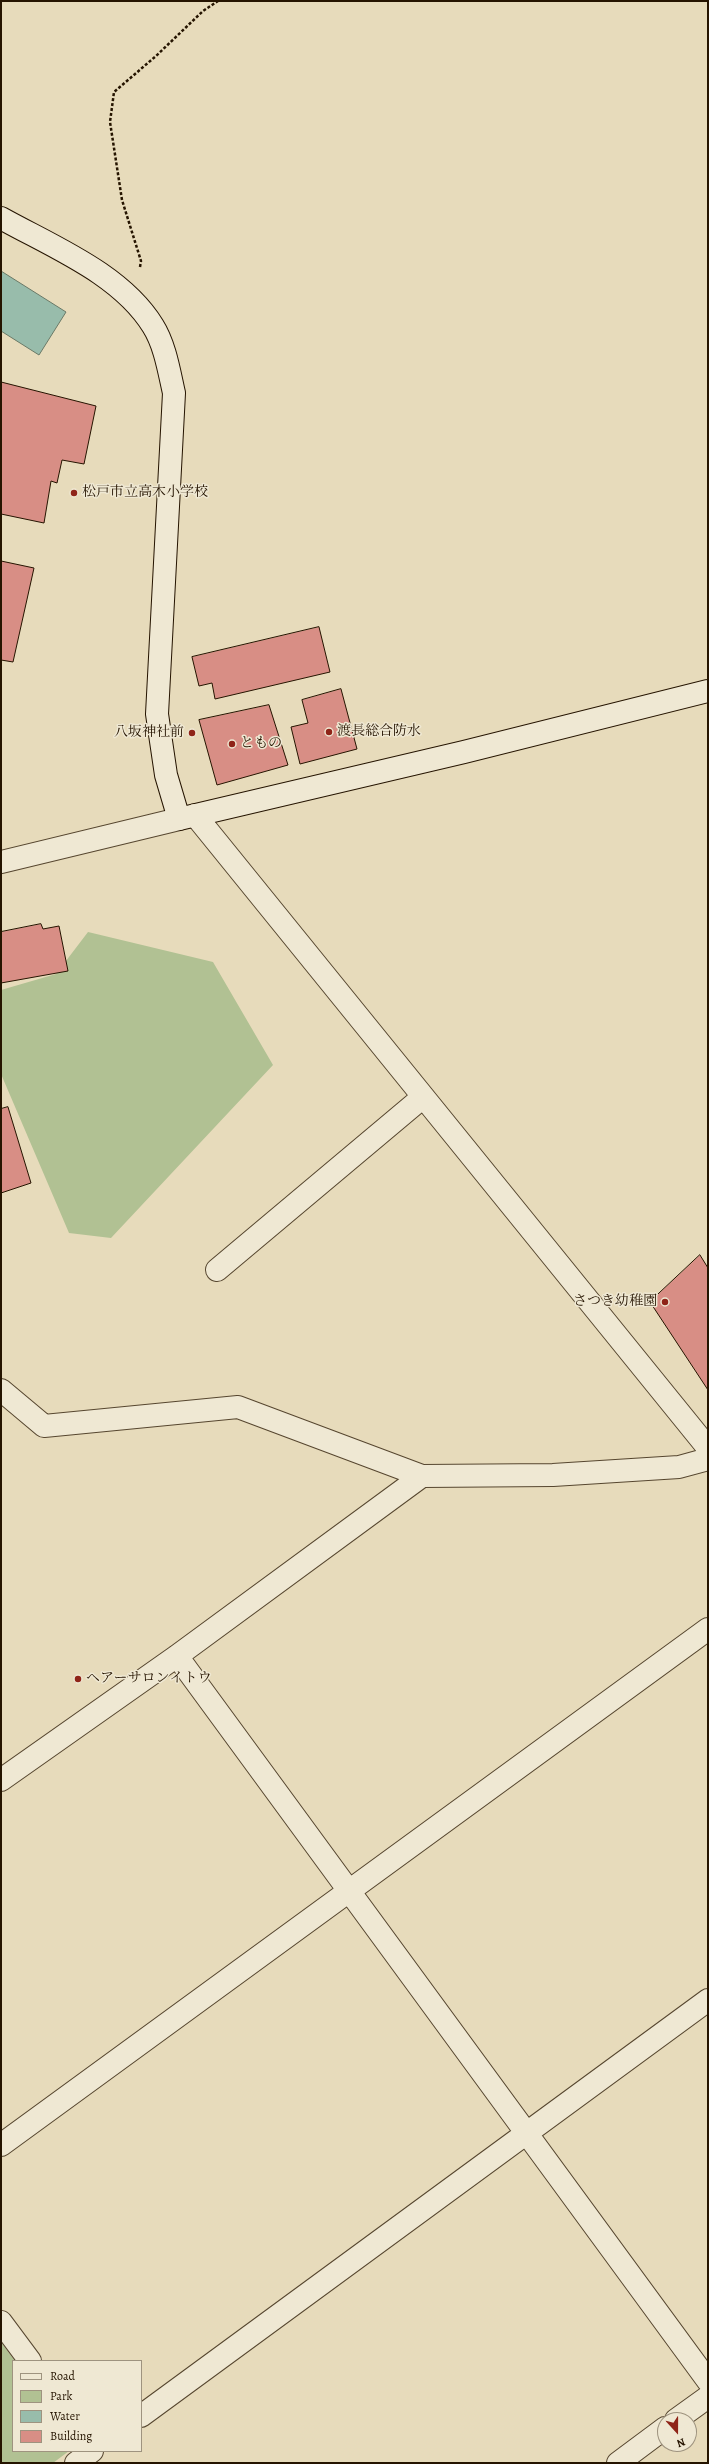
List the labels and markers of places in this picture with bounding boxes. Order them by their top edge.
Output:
place label: 松戸市立高木小学校 [82,485,208,501]
marker: 松戸市立高木小学校 [69,488,79,498]
place label: 渡長総合防水 [337,724,421,740]
place label: 八坂神社前 [114,725,184,741]
marker: 渡長総合防水 [324,727,334,737]
marker: 八坂神社前 [187,728,197,738]
place label: ともの [240,736,282,752]
marker: ともの [227,739,237,749]
place label: さつき幼稚園 [573,1294,657,1310]
marker: さつき幼稚園 [660,1297,670,1307]
place label: ヘアーサロンイトウ [86,1671,212,1687]
marker: ヘアーサロンイトウ [73,1674,83,1684]

